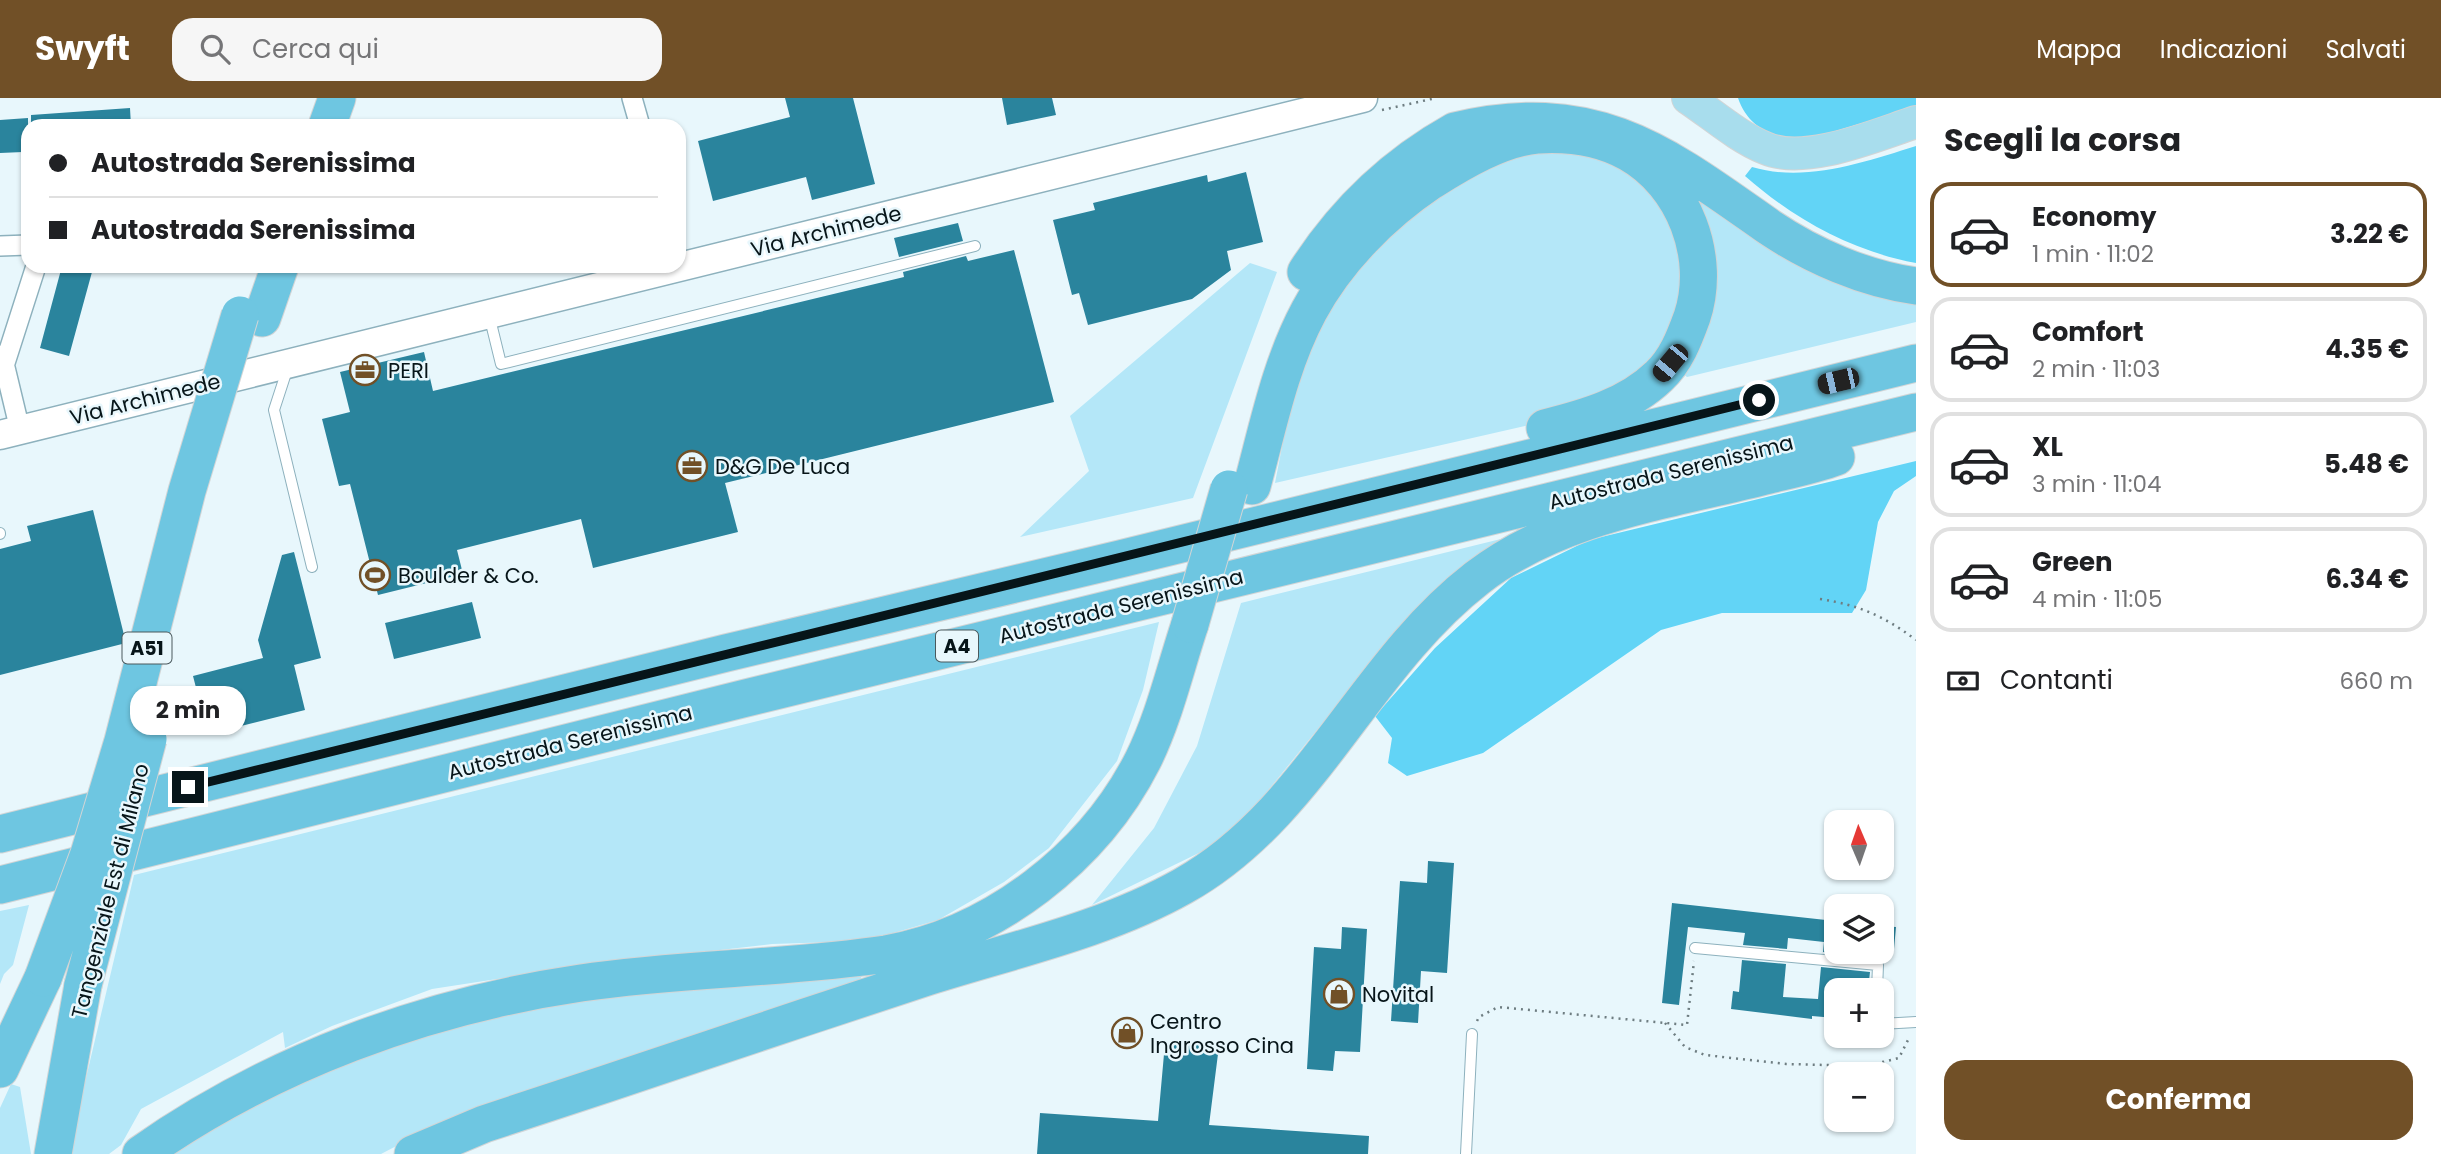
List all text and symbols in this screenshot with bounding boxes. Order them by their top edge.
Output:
search box [172,18,662,81]
text: Swyft [35,25,130,72]
icon: search [196,30,234,68]
text: Cerca qui [252,31,379,67]
text: Mappa [2036,33,2122,66]
text: Indicazioni [2160,33,2287,66]
text: Salvati [2325,33,2406,66]
text: Scegli la corsa [1944,117,2181,162]
text: Autostrada Serenissima [91,145,416,181]
street label: Via Archimede [748,198,904,264]
text: Economy [2032,199,2156,235]
icon: car [1948,203,2011,266]
text: Autostrada Serenissima [91,212,416,248]
text: 3.22 € [2330,216,2409,252]
text: 1 min · 11:02 [2032,238,2154,270]
text: Comfort [2032,314,2144,350]
icon: car [1948,318,2011,381]
text: 4.35 € [2325,331,2409,367]
car [1649,340,1692,386]
office icon: PERI [348,353,382,387]
text: 2 min · 11:03 [2032,353,2160,385]
place label: PERI [388,356,429,385]
street label: Via Archimede [67,366,223,432]
car [1816,366,1861,396]
route start [1743,384,1775,416]
street label: Autostrada Serenissima [1546,428,1796,516]
text: XL [2032,429,2063,465]
icon: car [1948,433,2011,496]
text: 5.48 € [2324,446,2409,482]
office icon: D&G De Luca [675,449,709,483]
place label: D&G De Luca [715,452,850,481]
text: 3 min · 11:04 [2032,468,2161,500]
text: Green [2032,544,2113,580]
icon: car [1948,548,2011,611]
sports icon: Boulder & Co. [358,558,392,592]
place label: Boulder & Co. [398,561,539,590]
text: 6.34 € [2326,561,2409,597]
street label: Autostrada Serenissima [996,562,1246,650]
text: 4 min · 11:05 [2032,583,2162,615]
road number: A4 [936,631,978,662]
road number: A51 [122,632,172,664]
icon: cash [1944,662,1982,700]
text: Contanti [2000,662,2113,698]
text: 660 m [2340,665,2413,697]
callout: 2 min [130,686,246,734]
text: 2 min [156,694,220,726]
street label: Autostrada Serenissima [445,698,695,786]
street label: Tangenziale Est di Milano [64,760,156,1022]
route end [172,771,204,803]
north arrow [1824,810,1894,880]
map controls [1824,810,1894,1132]
button: layers [1824,894,1894,964]
shop icon: Novital [1322,977,1356,1011]
button: + [1824,978,1894,1048]
place label: Novital [1362,980,1434,1009]
place label: Centro Ingrosso Cina [1150,1007,1294,1060]
shop icon: Centro Ingrosso Cina [1110,1016,1144,1050]
button: Conferma [1944,1060,2413,1140]
button: − [1824,1062,1894,1132]

